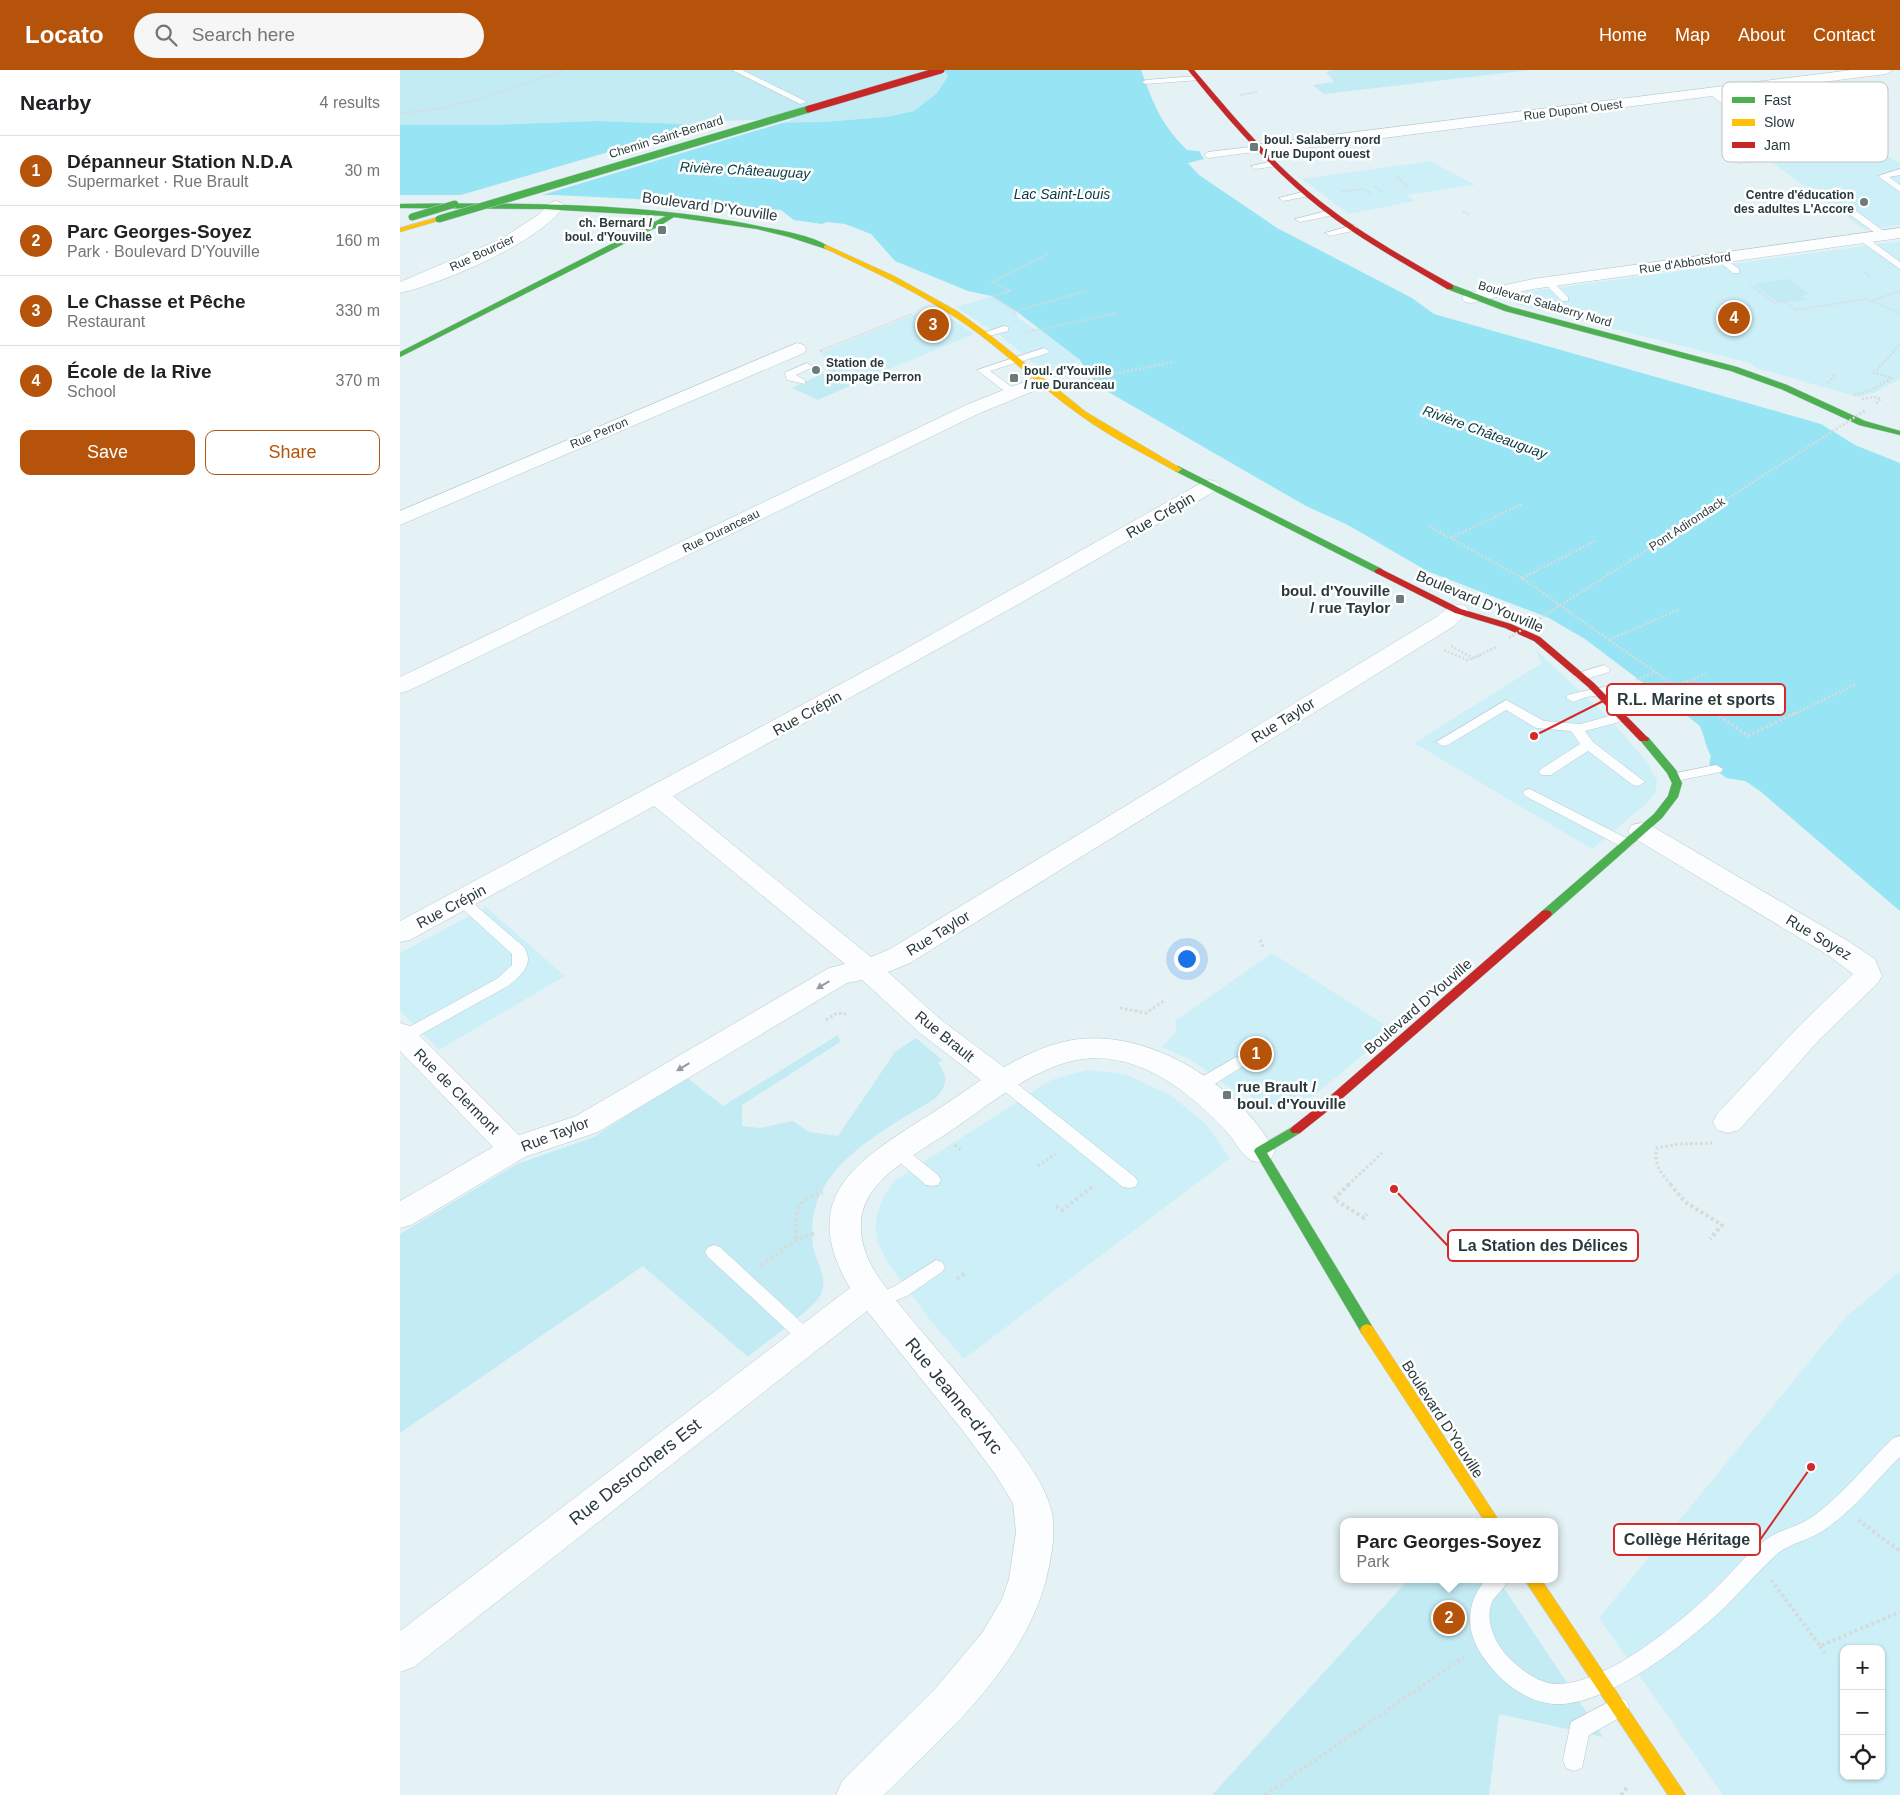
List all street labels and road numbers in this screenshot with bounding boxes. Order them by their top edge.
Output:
street label: Rue Dupont Ouest [1523,97,1624,123]
street label: Chemin Saint-Bernard [607,113,725,161]
street label: Boulevard D'Youville [641,188,779,224]
street label: Rue Bourcier [447,232,517,274]
street label: Rue d'Abbotsford [1638,250,1732,276]
street label: Boulevard Salaberry Nord [1477,278,1613,330]
street label: Rue Perron [568,415,630,451]
street label: Rue Crépin [1123,489,1197,541]
street label: Pont Adirondack [1647,494,1728,554]
street label: Rue Duranceau [680,506,762,556]
street label: Boulevard D'Youville [1414,566,1546,636]
street label: Rue Crépin [770,687,844,739]
street label: Rue Taylor [1248,694,1318,746]
street label: Rue Crépin [414,881,488,931]
street label: Rue Taylor [903,907,973,959]
street label: Rue Soyez [1783,911,1855,963]
street label: Boulevard D'Youville [1361,955,1475,1057]
street label: Rue Brault [912,1007,979,1065]
street label: Rue de Clermont [411,1045,504,1138]
street label: Rue Taylor [519,1113,591,1155]
street label: Rue Jeanne-d'Arc [901,1334,1007,1458]
street label: Boulevard D'Youville [1399,1357,1487,1481]
street label: Rue Desrochers Est [565,1415,705,1529]

